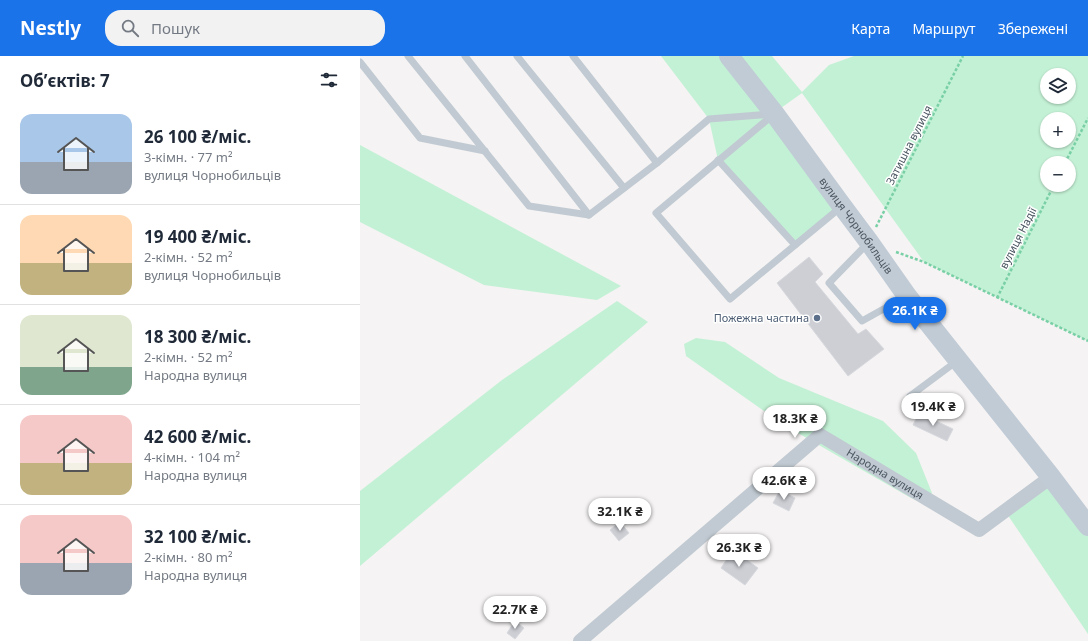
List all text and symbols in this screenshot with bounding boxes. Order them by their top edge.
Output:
search box [105,10,385,46]
text: Nestly [20,15,81,41]
icon: search [119,17,141,39]
text: Пошук [151,18,200,38]
text: Карта [851,19,890,38]
text: Маршрут [912,19,976,38]
text: Збережені [998,19,1068,38]
map controls [1040,68,1076,192]
button: layers [1040,68,1076,104]
text: Об’єктів: 7 [20,69,110,92]
icon: filters [318,69,340,91]
street label: Затишна вулиця [882,102,935,187]
button: + [1040,112,1076,148]
text: 26 100 ₴/міс. [144,125,251,148]
icon: home [52,130,100,178]
text: 3-кімн. · 77 m² [144,148,233,166]
button: − [1040,156,1076,192]
text: вулиця Чорнобильців [144,166,281,184]
street label: вулиця Чорнобильців [816,174,897,276]
street label: вулиця Надії [996,204,1040,271]
text: 19 400 ₴/міс. [144,225,251,248]
icon: home [52,231,100,279]
text: 2-кімн. · 52 m² [144,248,233,266]
text: вулиця Чорнобильців [144,266,281,284]
pin: 26.1K ₴ [878,297,952,331]
text: 26.1K ₴ [892,301,938,319]
place label: Пожежна частина [714,310,809,325]
marker: Пожежна частина [812,313,822,323]
text: 18 300 ₴/міс. [144,325,251,348]
icon: home [52,331,100,379]
text: 2-кімн. · 52 m² [144,348,233,366]
text: Народна вулиця [144,366,247,384]
pin: 19.4K ₴ [896,393,970,427]
text: 19.4K ₴ [910,397,956,415]
pin: 18.3K ₴ [758,405,832,439]
text: 18.3K ₴ [772,409,818,427]
text: 42 600 ₴/міс. [144,425,251,448]
icon: home [52,431,100,479]
street label: Народна вулиця [844,445,927,502]
text: 4-кімн. · 104 m² [144,448,240,466]
text: Народна вулиця [144,466,247,484]
pin: 42.6K ₴ [747,467,821,501]
text: 42.6K ₴ [761,471,807,489]
pin: 32.1K ₴ [583,498,657,532]
text: 32.1K ₴ [597,502,643,520]
text: 32 100 ₴/міс. [144,525,251,548]
icon: home [52,531,100,579]
pin: 26.3K ₴ [702,534,776,568]
text: 26.3K ₴ [716,538,762,556]
text: 2-кімн. · 80 m² [144,548,233,566]
text: Народна вулиця [144,566,247,584]
pin: 22.7K ₴ [478,596,552,630]
text: 22.7K ₴ [492,600,538,618]

